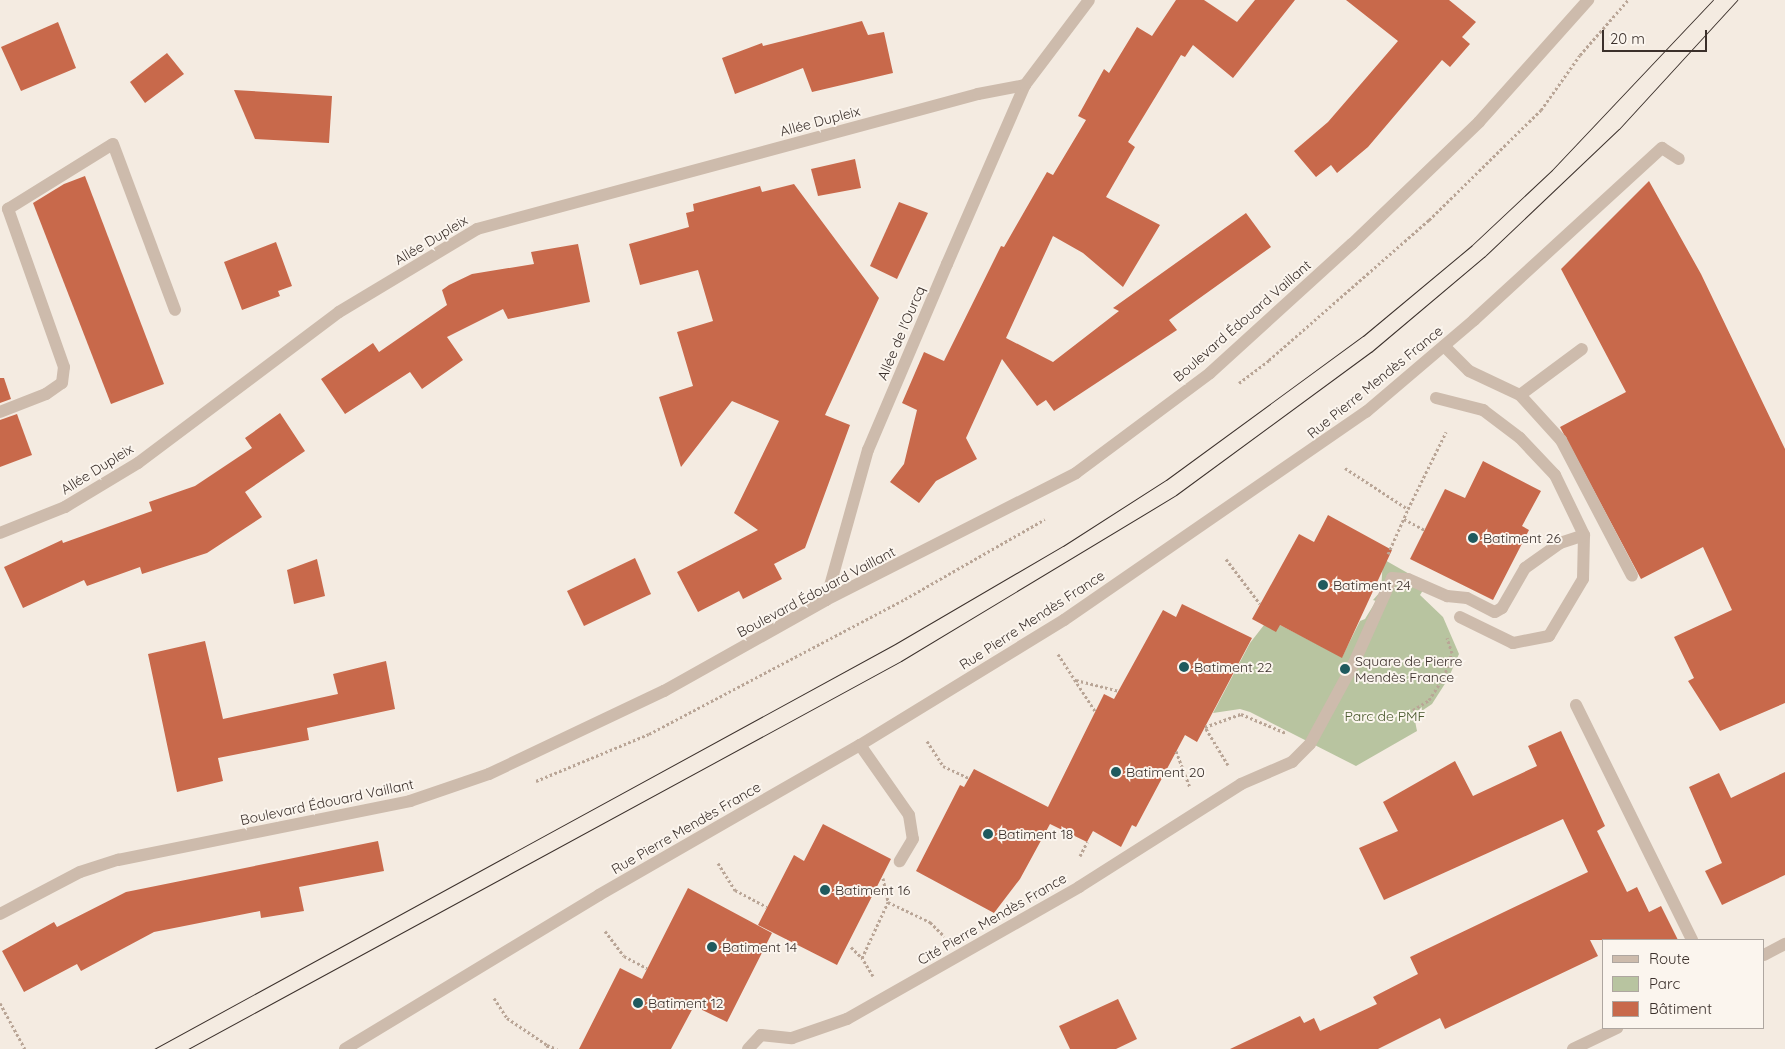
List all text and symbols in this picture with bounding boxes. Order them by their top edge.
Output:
scale bar [1605,20,1710,52]
text: 20 m [1610,29,1645,48]
street label: Allée Dupleix [778,102,862,140]
street label: Allée Dupleix [391,212,471,268]
street label: Boulevard Édouard Vaillant [1170,257,1314,385]
street label: Allée de l'Ourcq [874,283,928,383]
street label: Rue Pierre Mendès France [1304,322,1446,442]
street label: Allée Dupleix [58,440,136,498]
place label: Batiment 26 [1483,530,1561,546]
marker: Batiment 26 [1467,532,1479,544]
street label: Boulevard Édouard Vaillant [734,543,898,641]
street label: Rue Pierre Mendès France [956,567,1108,673]
place label: Batiment 24 [1333,577,1411,593]
marker: Batiment 24 [1317,579,1329,591]
place label: Square de Pierre Mendès France [1355,653,1462,686]
place label: Batiment 22 [1194,659,1272,675]
marker: Batiment 22 [1178,661,1190,673]
marker: Square de Pierre Mendès France [1339,663,1351,675]
park label: Parc de PMF [1345,708,1425,724]
place label: Batiment 20 [1126,764,1205,780]
marker: Batiment 20 [1110,766,1122,778]
street label: Boulevard Édouard Vaillant [239,775,415,829]
street label: Rue Pierre Mendès France [608,778,764,878]
place label: Batiment 18 [998,826,1073,842]
marker: Batiment 18 [982,828,994,840]
street label: Cité Pierre Mendès France [915,869,1069,969]
place label: Batiment 16 [835,882,910,898]
marker: Batiment 16 [819,884,831,896]
place label: Batiment 14 [722,939,797,955]
legend [1602,939,1765,1029]
marker: Batiment 14 [706,941,718,953]
text: Route [1649,949,1690,968]
text: Parc [1649,974,1680,993]
place label: Batiment 12 [648,995,724,1011]
marker: Batiment 12 [632,997,644,1009]
text: Bâtiment [1649,999,1712,1018]

